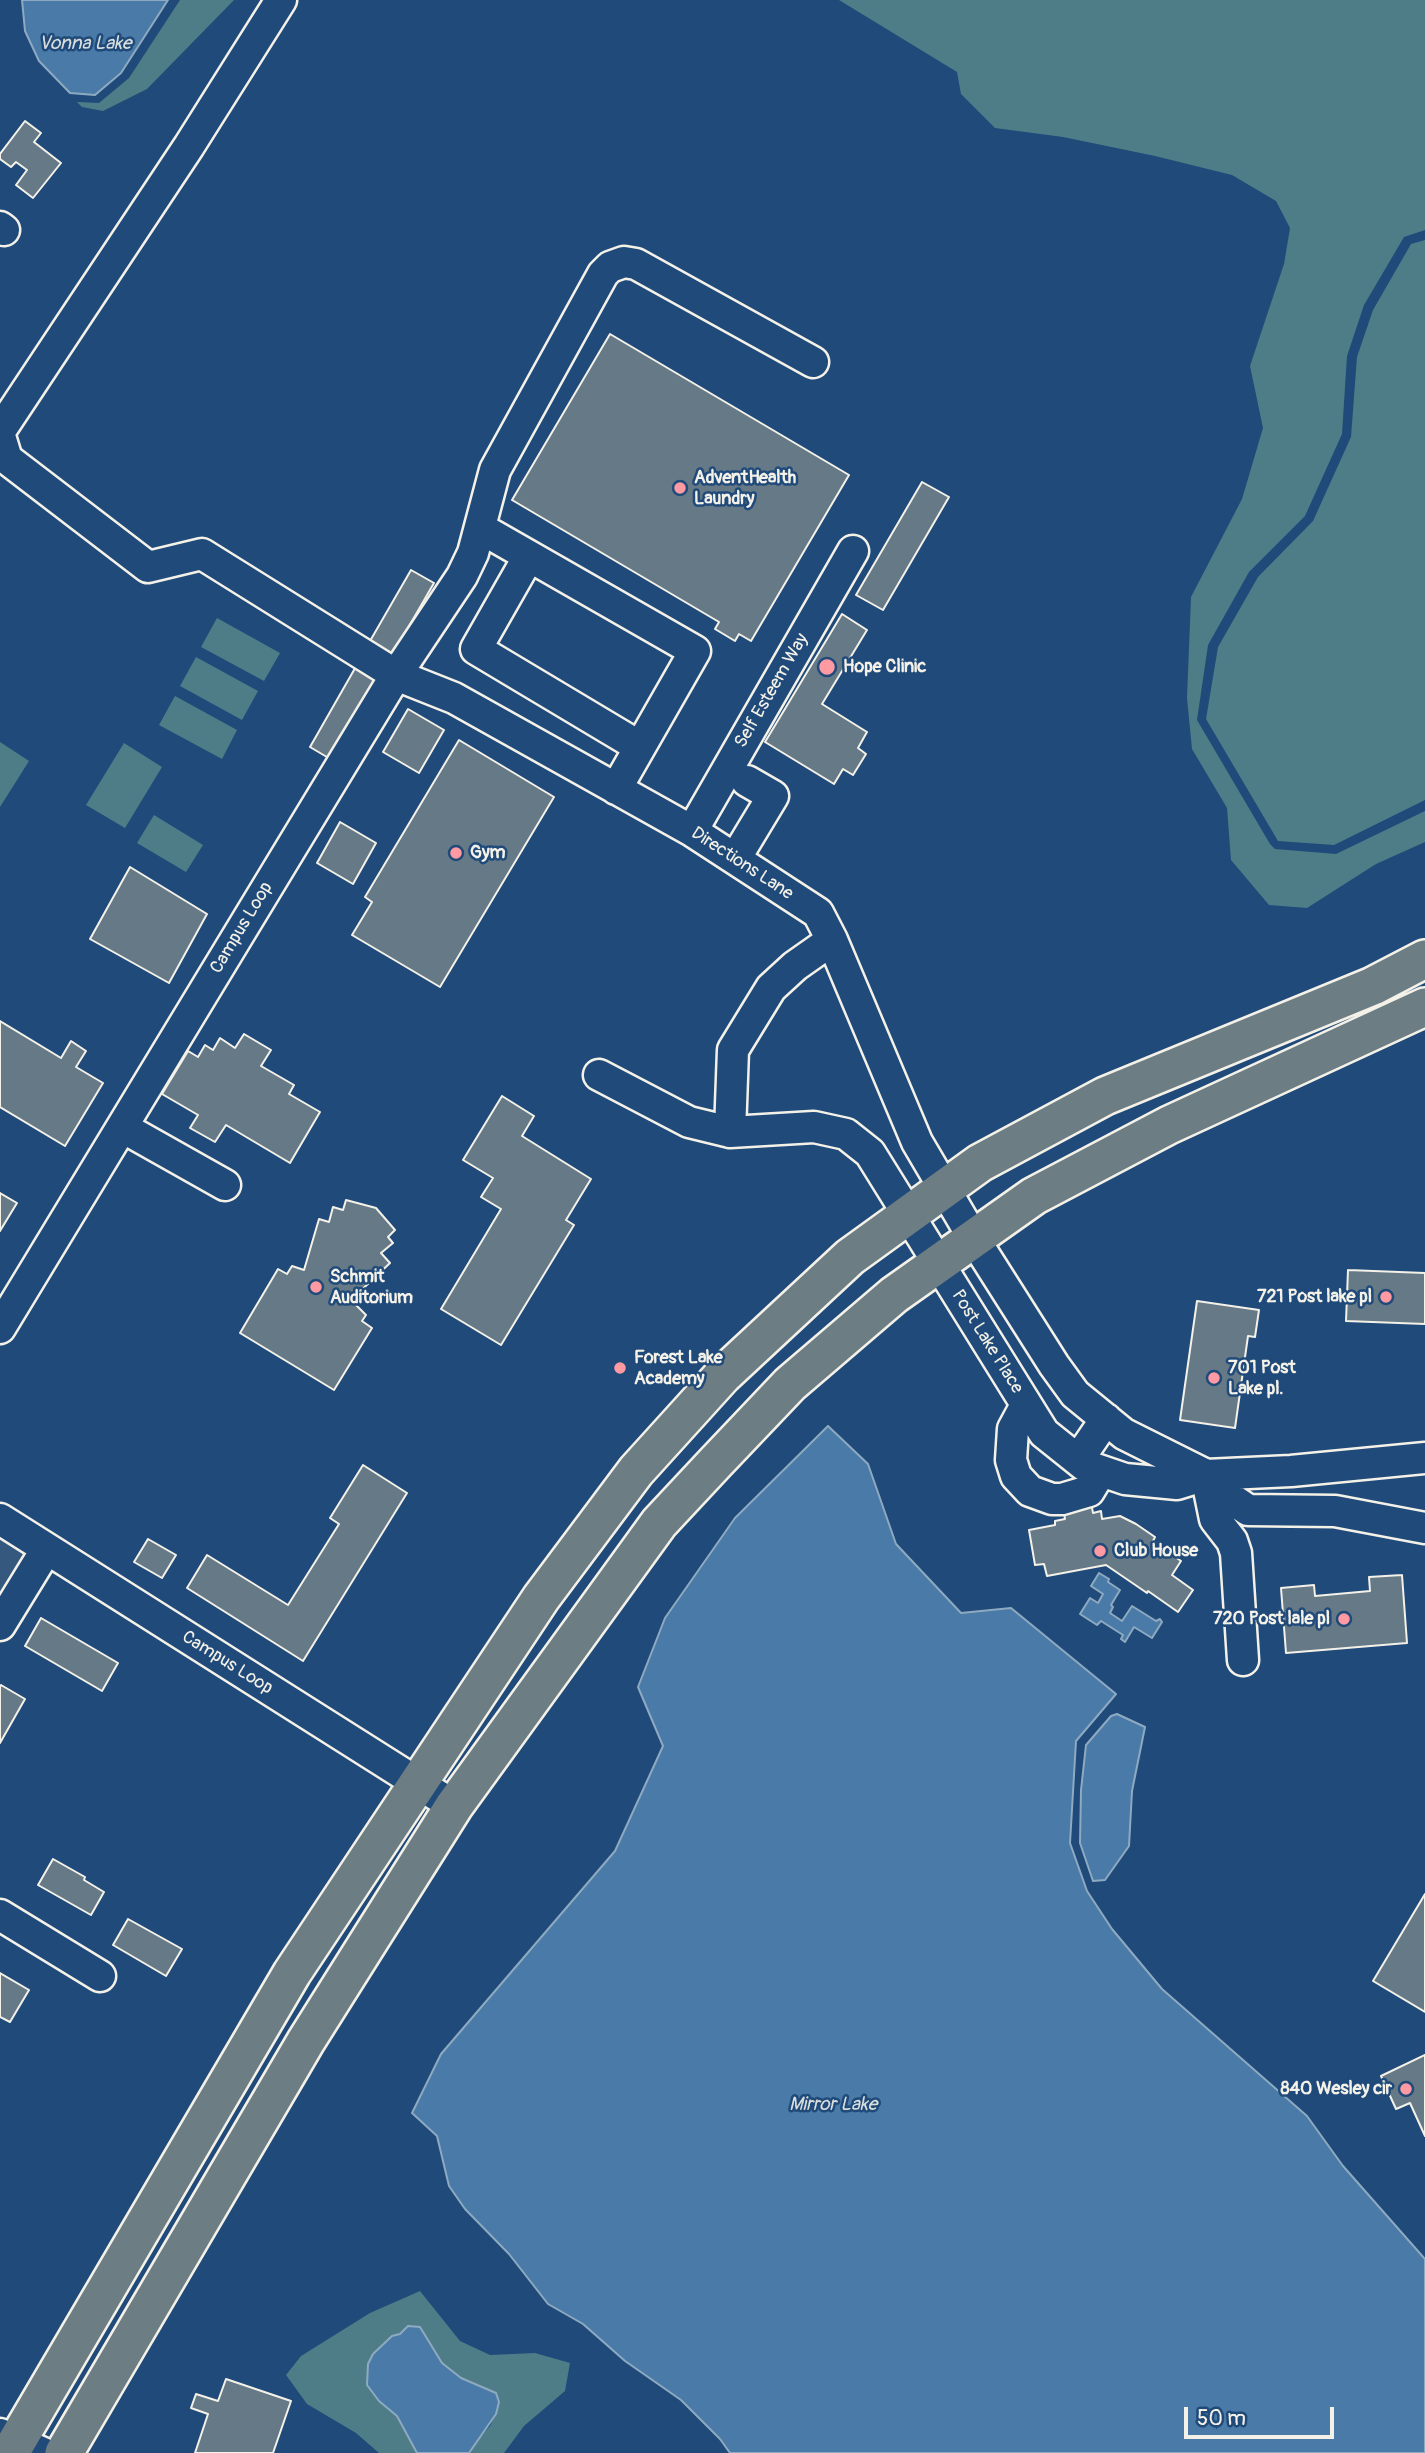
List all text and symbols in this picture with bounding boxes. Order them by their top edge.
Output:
water label: Vonna Lake [39,33,131,55]
place label: AdventHealth Laundry [694,467,796,510]
marker: AdventHealth Laundry [672,480,688,496]
street label: Self Esteem Way [731,630,813,752]
place label: Hope Clinic [843,656,926,678]
marker: Hope Clinic [817,657,837,677]
street label: Directions Lane [687,823,797,905]
place label: Gym [470,842,506,864]
marker: Gym [448,845,464,861]
street label: Campus Loop [206,878,278,978]
place label: Schmit Auditorium [330,1266,413,1308]
marker: Schmit Auditorium [308,1279,324,1295]
street label: Post Lake Place [947,1286,1027,1398]
place label: 721 Post lake pl [1257,1286,1372,1308]
marker: 721 Post lake pl [1378,1289,1394,1305]
place label: Forest Lake Academy [634,1347,723,1390]
place label: 701 Post Lake pl. [1228,1357,1296,1400]
marker: Forest Lake Academy [612,1360,628,1376]
marker: 701 Post Lake pl. [1206,1370,1222,1386]
place label: Club House [1114,1540,1198,1562]
marker: Club House [1092,1543,1108,1559]
place label: 720 Post lale pl [1213,1608,1330,1630]
marker: 720 Post lale pl [1336,1611,1352,1627]
street label: Campus Loop [178,1627,276,1699]
place label: 840 Wesley cir [1280,2078,1392,2100]
marker: 840 Wesley cir [1398,2081,1414,2097]
water label: Mirror Lake [789,2094,877,2116]
scale bar [1187,2394,1338,2438]
text: 50 m [1197,2405,1246,2432]

